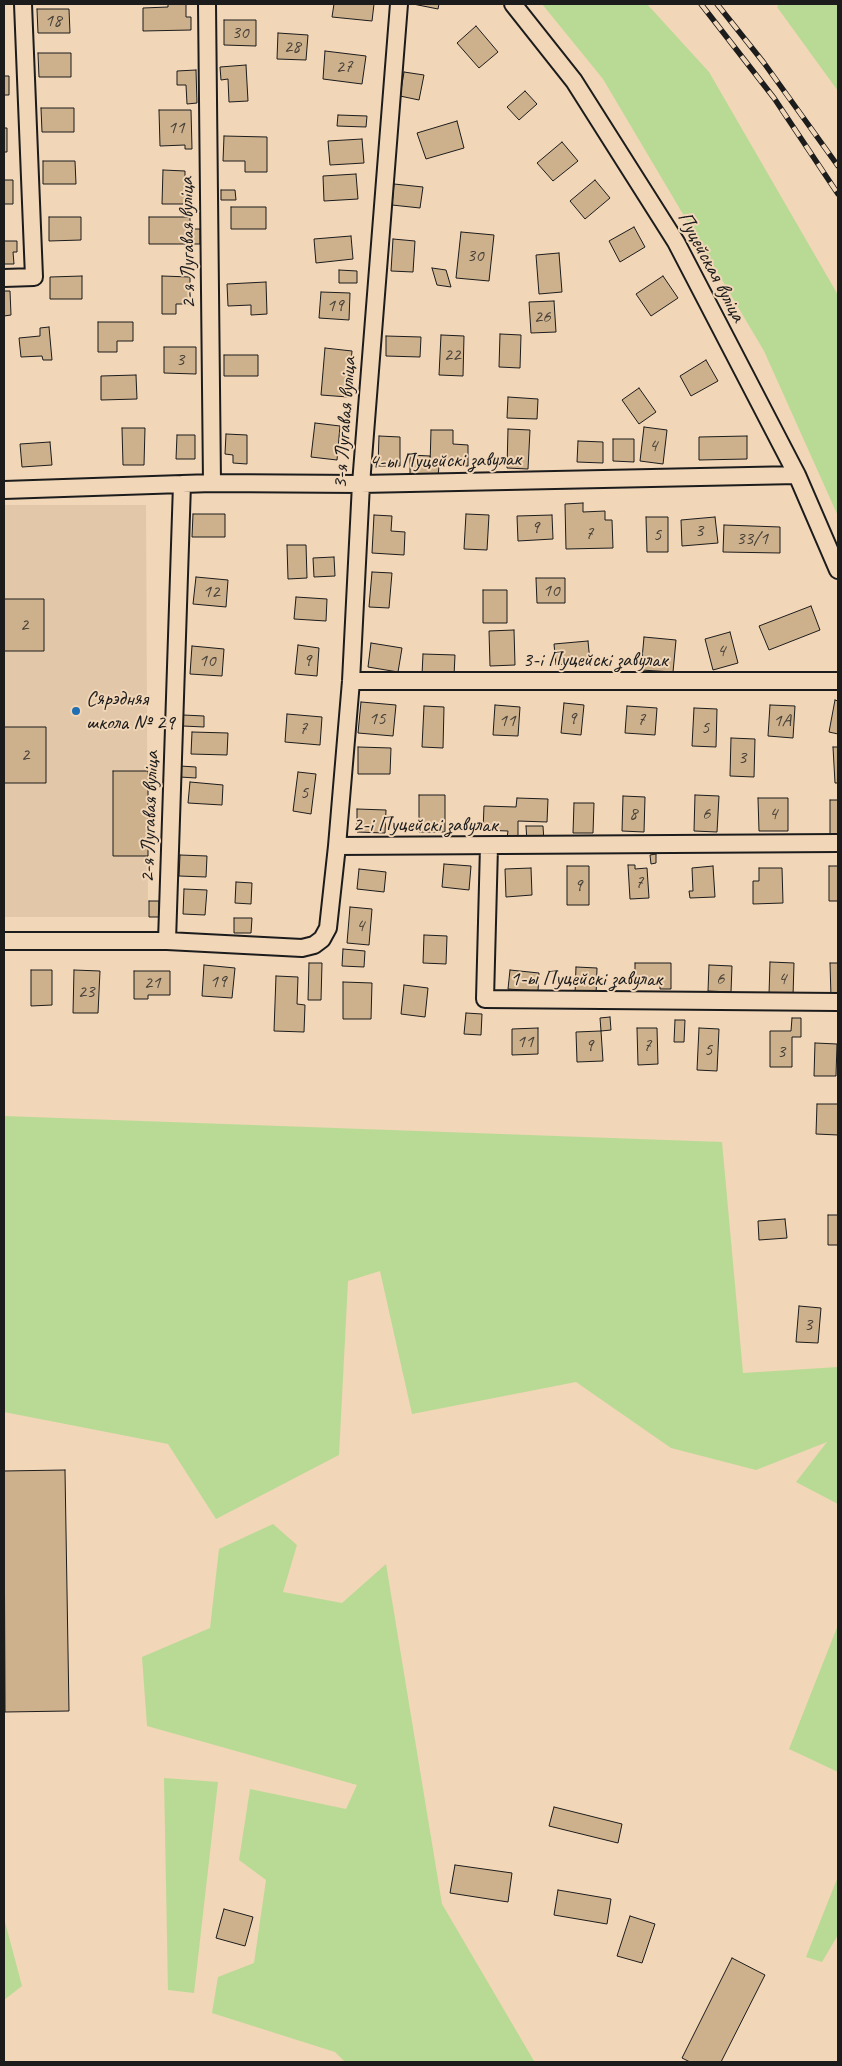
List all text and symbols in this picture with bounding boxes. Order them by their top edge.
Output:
house number: 18 [44,10,62,32]
house number: 30 [231,22,249,44]
house number: 28 [283,36,301,58]
house number: 27 [335,56,353,78]
house number: 11 [167,117,185,139]
street label: 2-я Лугавая вуліца [174,177,202,309]
street label: Пуцейская вуліца [671,207,751,327]
house number: 30 [466,245,484,267]
house number: 19 [326,295,344,317]
house number: 26 [533,306,551,328]
house number: 22 [443,344,461,366]
house number: 3 [176,349,184,371]
street label: 3-я Лугавая вуліца [328,356,362,490]
house number: 4 [649,435,657,457]
street label: 4-ы Пуцейскі завулак [369,447,521,475]
house number: 9 [531,517,539,539]
house number: 3 [695,520,703,542]
house number: 7 [585,523,593,545]
house number: 5 [653,524,661,546]
house number: 33/1 [736,528,768,550]
house number: 10 [542,580,560,602]
house number: 12 [202,581,220,603]
house number: 2 [20,614,28,636]
house number: 4 [717,640,725,662]
street label: 3-і Пуцейскі завулак [523,647,667,673]
house number: 10 [198,650,216,672]
house number: 9 [303,650,311,672]
place label: Сярэдняя школа № 29 [86,686,175,736]
marker: Сярэдняя школа № 29 [70,705,82,717]
house number: 15 [368,708,386,730]
house number: 9 [568,708,576,730]
house number: 7 [637,709,645,731]
house number: 11 [498,710,516,732]
house number: 1А [773,710,791,732]
house number: 5 [701,717,709,739]
house number: 7 [299,718,307,740]
house number: 2 [21,744,29,766]
house number: 3 [738,747,746,769]
street label: 2-я Лугавая вуліца [135,751,165,883]
house number: 5 [300,782,308,804]
house number: 8 [629,803,637,825]
house number: 6 [702,803,710,825]
house number: 4 [769,803,777,825]
street label: 2-і Пуцейскі завулак [353,812,497,838]
house number: 7 [635,872,643,894]
house number: 9 [574,875,582,897]
house number: 4 [356,915,364,937]
street label: 1-ы Пуцейскі завулак [510,966,662,992]
house number: 6 [716,968,724,990]
house number: 4 [778,968,786,990]
house number: 19 [209,971,227,993]
house number: 21 [143,972,161,994]
house number: 23 [77,981,95,1003]
house number: 11 [516,1031,534,1053]
house number: 9 [585,1035,593,1057]
house number: 7 [643,1035,651,1057]
house number: 5 [704,1039,712,1061]
house number: 3 [777,1041,785,1063]
house number: 3 [804,1314,812,1336]

